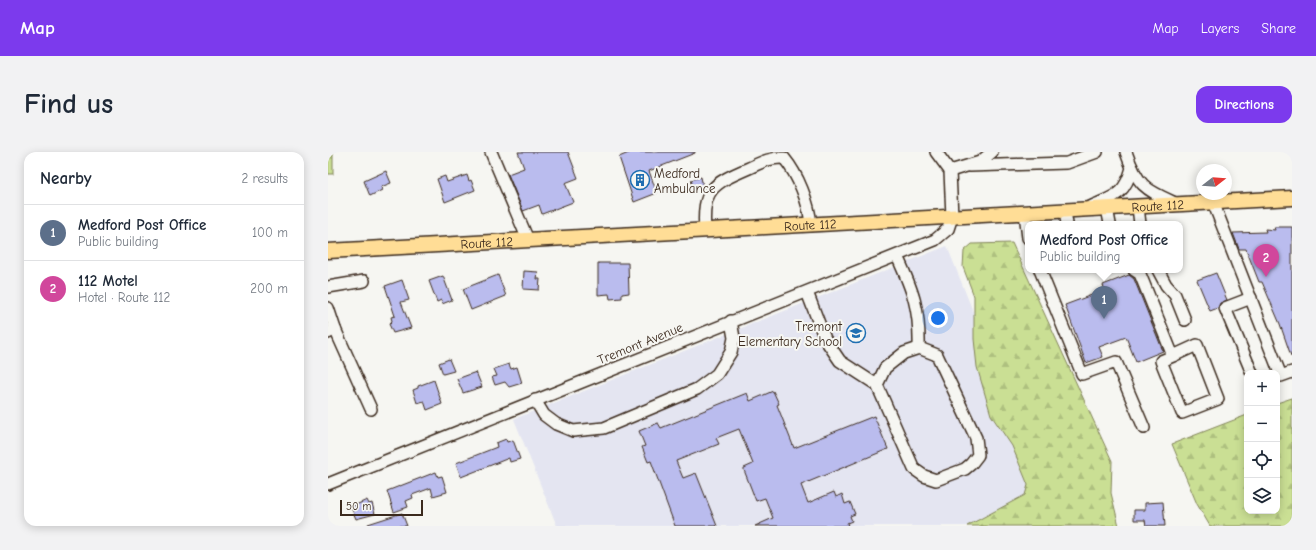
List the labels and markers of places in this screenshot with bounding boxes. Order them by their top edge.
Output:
place label: Medford Ambulance [654,166,716,196]
building icon: Medford Ambulance [629,169,651,191]
pin: 2 [1253,244,1279,277]
pin: 1 [1091,286,1117,319]
place label: Tremont Elementary School [738,319,843,349]
school or university icon: Tremont Elementary School [845,322,867,344]

